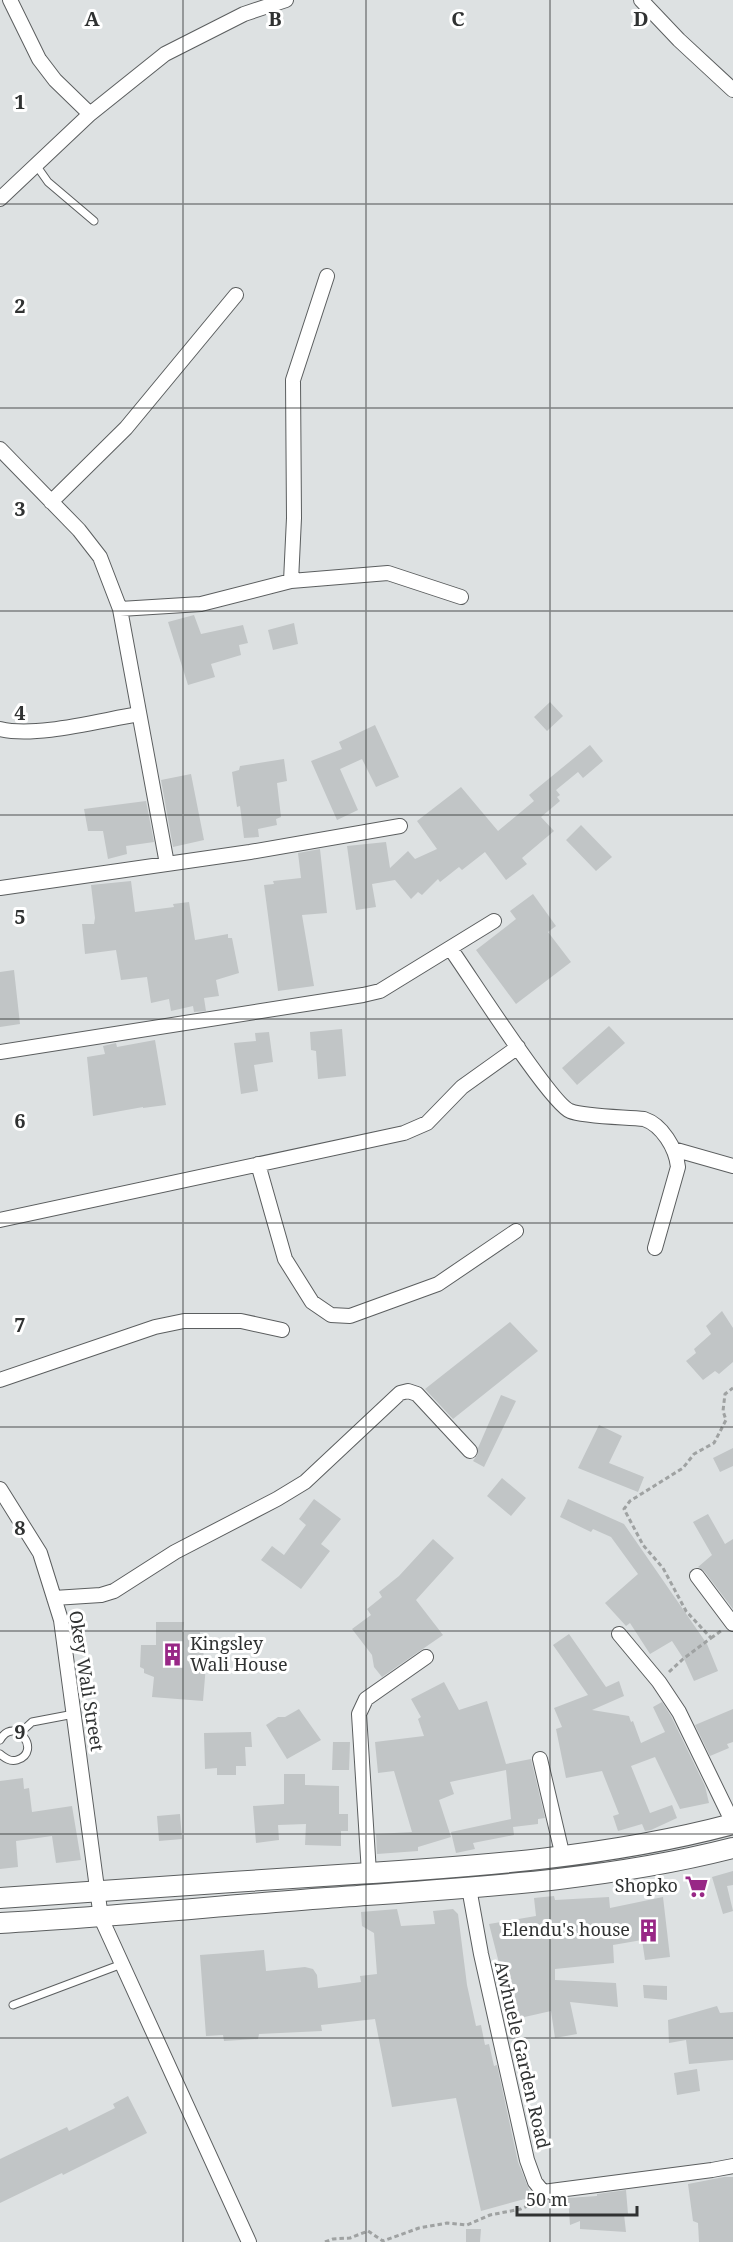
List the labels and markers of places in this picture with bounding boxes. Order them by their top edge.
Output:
place label: Kingsley Wali House [190,1631,288,1676]
building icon: Kingsley Wali House [159,1641,185,1667]
place label: Shopko [615,1873,678,1897]
supermarket icon: Shopko [683,1873,709,1899]
place label: Elendu's house [502,1917,630,1941]
building icon: Elendu's house [635,1917,661,1943]

